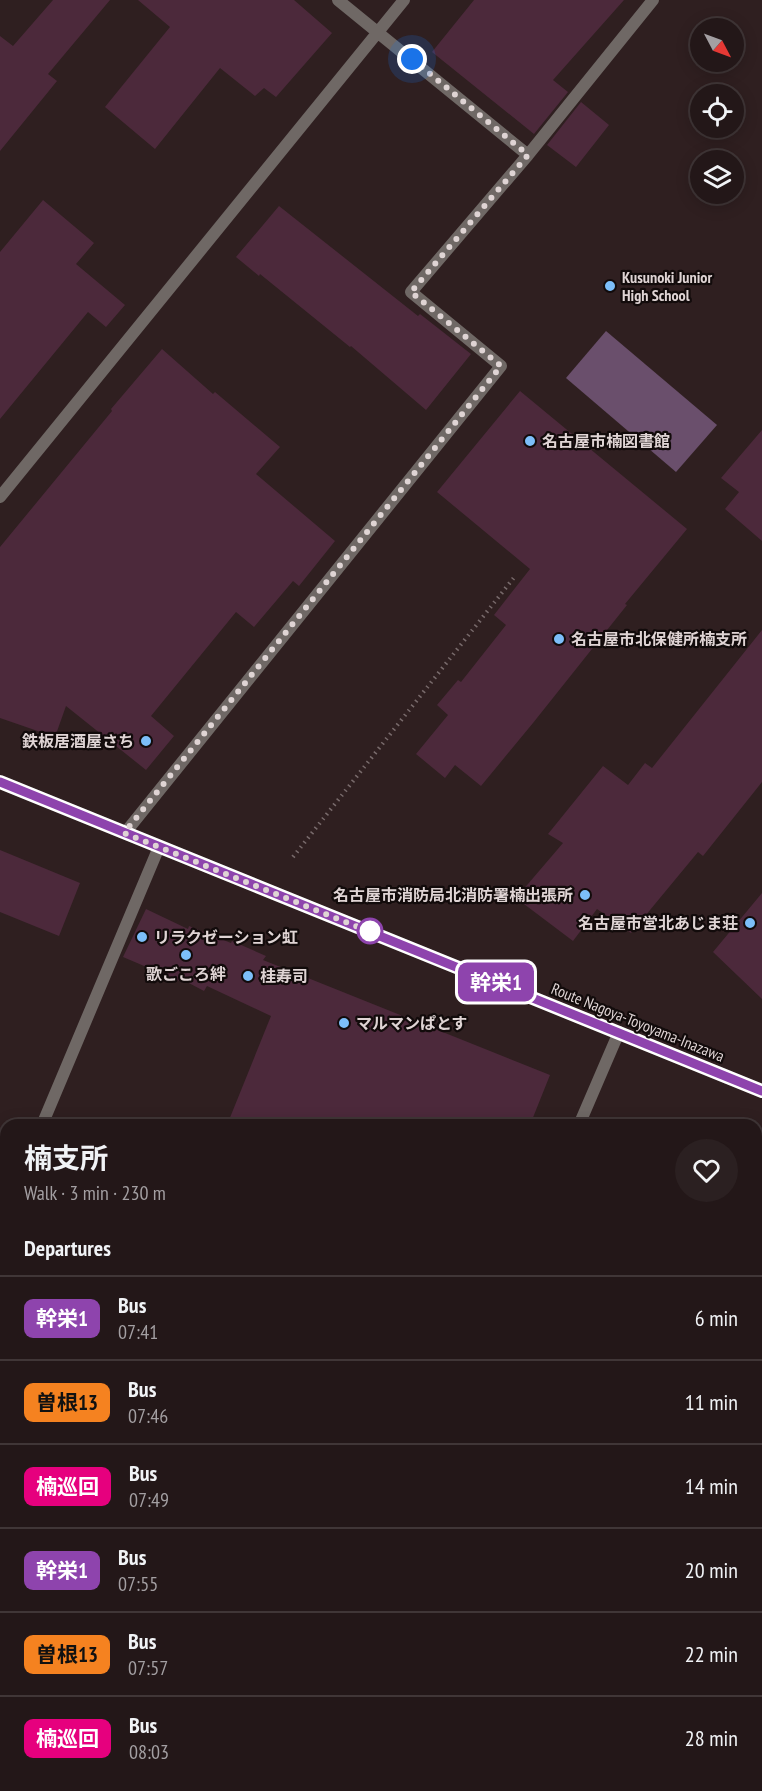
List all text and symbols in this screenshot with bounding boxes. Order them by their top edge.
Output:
north arrow [690,18,744,72]
map controls [690,18,744,204]
your location [397,44,427,74]
button: locate [690,84,744,138]
button: layers [690,150,744,204]
place label: Kusunoki Junior High School [622,267,712,305]
marker: Kusunoki Junior High School [603,279,617,293]
place label: 名古屋市楠図書館 [542,431,670,451]
marker: 名古屋市楠図書館 [523,434,537,448]
place label: 名古屋市北保健所楠支所 [571,629,747,649]
marker: 名古屋市北保健所楠支所 [552,632,566,646]
place label: 鉄板居酒屋さち [22,731,134,751]
marker: 鉄板居酒屋さち [139,734,153,748]
place label: 名古屋市消防局北消防署楠出張所 [333,885,573,905]
marker: 名古屋市消防局北消防署楠出張所 [578,888,592,902]
place label: 名古屋市営北あじま荘 [578,913,738,933]
marker: 名古屋市営北あじま荘 [743,916,757,930]
unlabelled marker [357,918,383,944]
place label: リラクゼーション虹 [154,927,298,947]
marker: リラクゼーション虹 [135,930,149,944]
marker: 歌ごころ絆 [179,948,193,962]
line badge: 幹栄1 [462,962,530,1002]
place label: 歌ごころ絆 [146,964,226,984]
place label: 桂寿司 [260,966,308,986]
marker: 桂寿司 [241,969,255,983]
text: 幹栄1 [470,969,522,996]
street label: Route Nagoya-Toyoyama-Inazawa [549,978,727,1066]
place label: マルマンぱとす [356,1013,468,1033]
marker: マルマンぱとす [337,1016,351,1030]
text: 楠支所 [24,1139,108,1176]
button: heart [675,1139,738,1202]
text: Walk · 3 min · 230 m [24,1180,166,1206]
text: Departures [24,1234,111,1262]
text: Bus [118,1291,146,1319]
text: 6 min [695,1304,738,1332]
text: 幹栄1 [36,1305,88,1332]
text: 07:41 [118,1319,158,1345]
text: Bus [128,1375,156,1403]
text: 11 min [685,1388,738,1416]
text: 曽根13 [36,1389,98,1416]
text: 07:46 [128,1403,168,1429]
text: Bus [129,1459,157,1487]
text: 14 min [685,1472,738,1500]
text: 楠巡回 [36,1473,99,1500]
text: 07:49 [129,1487,169,1513]
text: Bus [118,1543,146,1571]
text: 20 min [685,1556,738,1584]
text: 幹栄1 [36,1557,88,1584]
text: 07:55 [118,1571,158,1597]
text: Bus [128,1627,156,1655]
text: 22 min [685,1640,738,1668]
text: 曽根13 [36,1641,98,1668]
text: 07:57 [128,1655,168,1681]
text: Bus [129,1711,157,1739]
text: 28 min [685,1724,738,1752]
text: 楠巡回 [36,1725,99,1752]
text: 08:03 [129,1739,169,1765]

